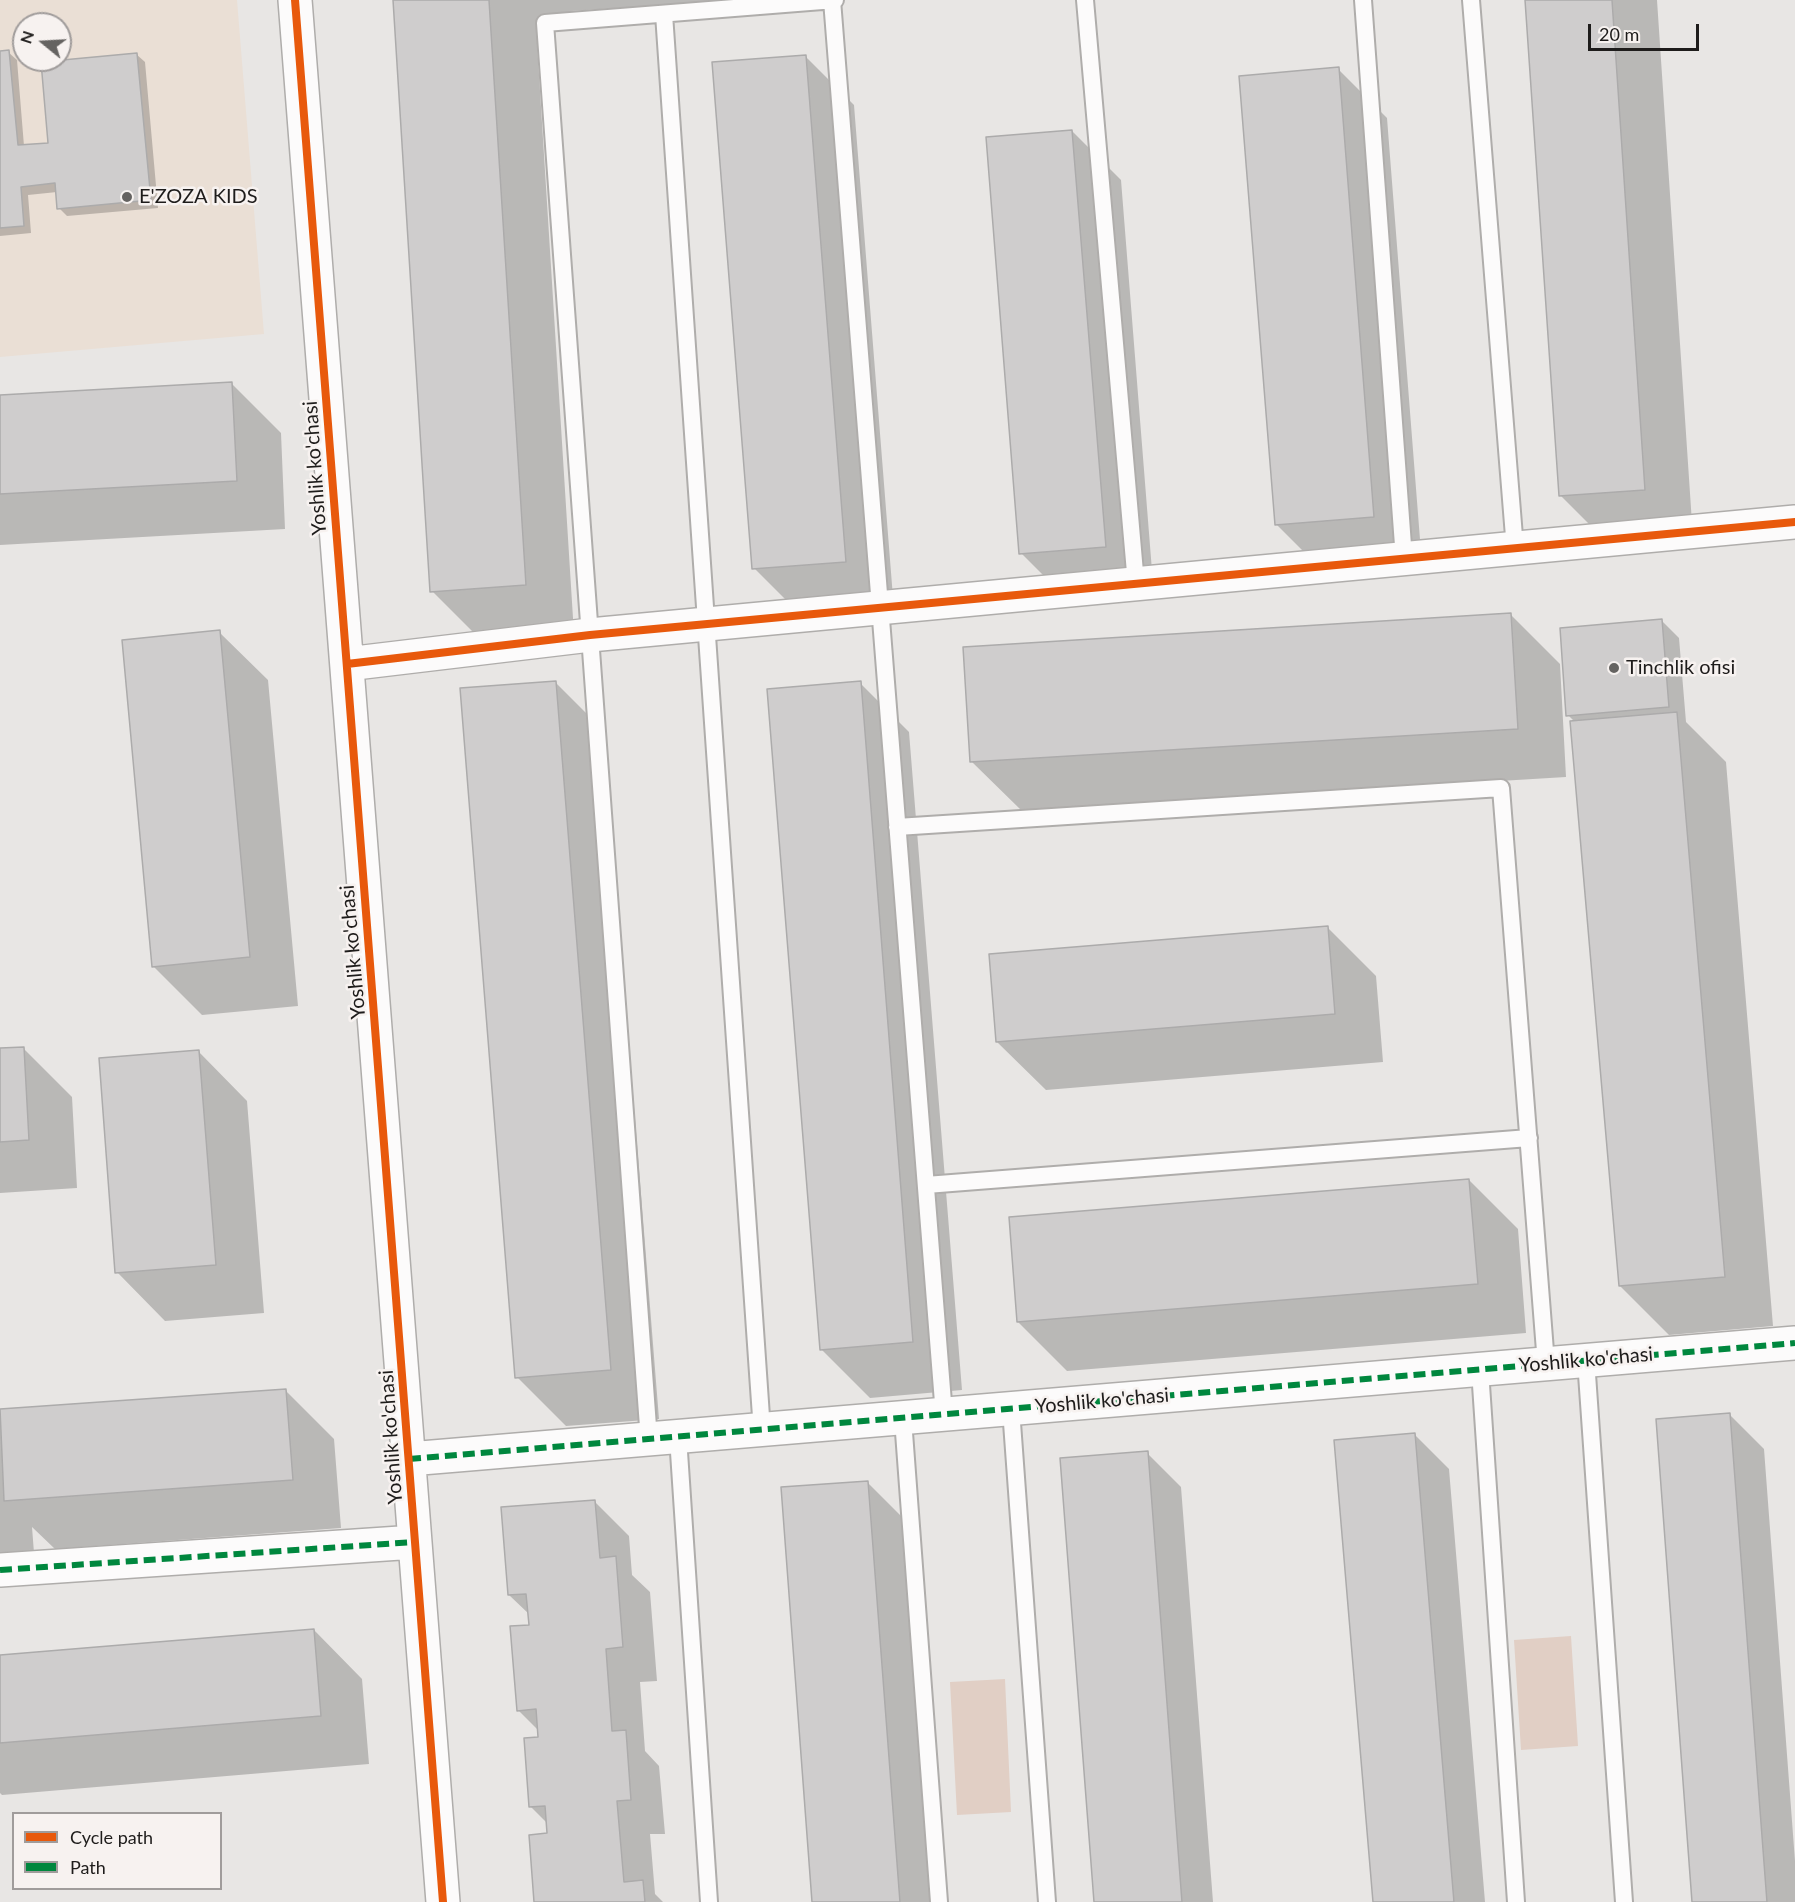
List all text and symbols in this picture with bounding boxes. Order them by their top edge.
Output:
north arrow [12,12,72,72]
scale bar [1591,12,1702,50]
text: 20 m [1599,23,1639,45]
text: N [15,28,37,46]
place label: E'ZOZA KIDS [139,185,258,209]
marker: E'ZOZA KIDS [120,190,134,204]
street label: Yoshlik ko'chasi [298,400,332,536]
place label: Tinchlik ofisi [1626,656,1735,680]
marker: Tinchlik ofisi [1607,661,1621,675]
street label: Yoshlik ko'chasi [335,884,371,1020]
street label: Yoshlik ko'chasi [1518,1342,1654,1378]
street label: Yoshlik ko'chasi [374,1369,408,1505]
street label: Yoshlik ko'chasi [1034,1383,1170,1419]
legend [12,1812,222,1890]
text: Cycle path [70,1826,153,1848]
text: Path [70,1856,106,1878]

